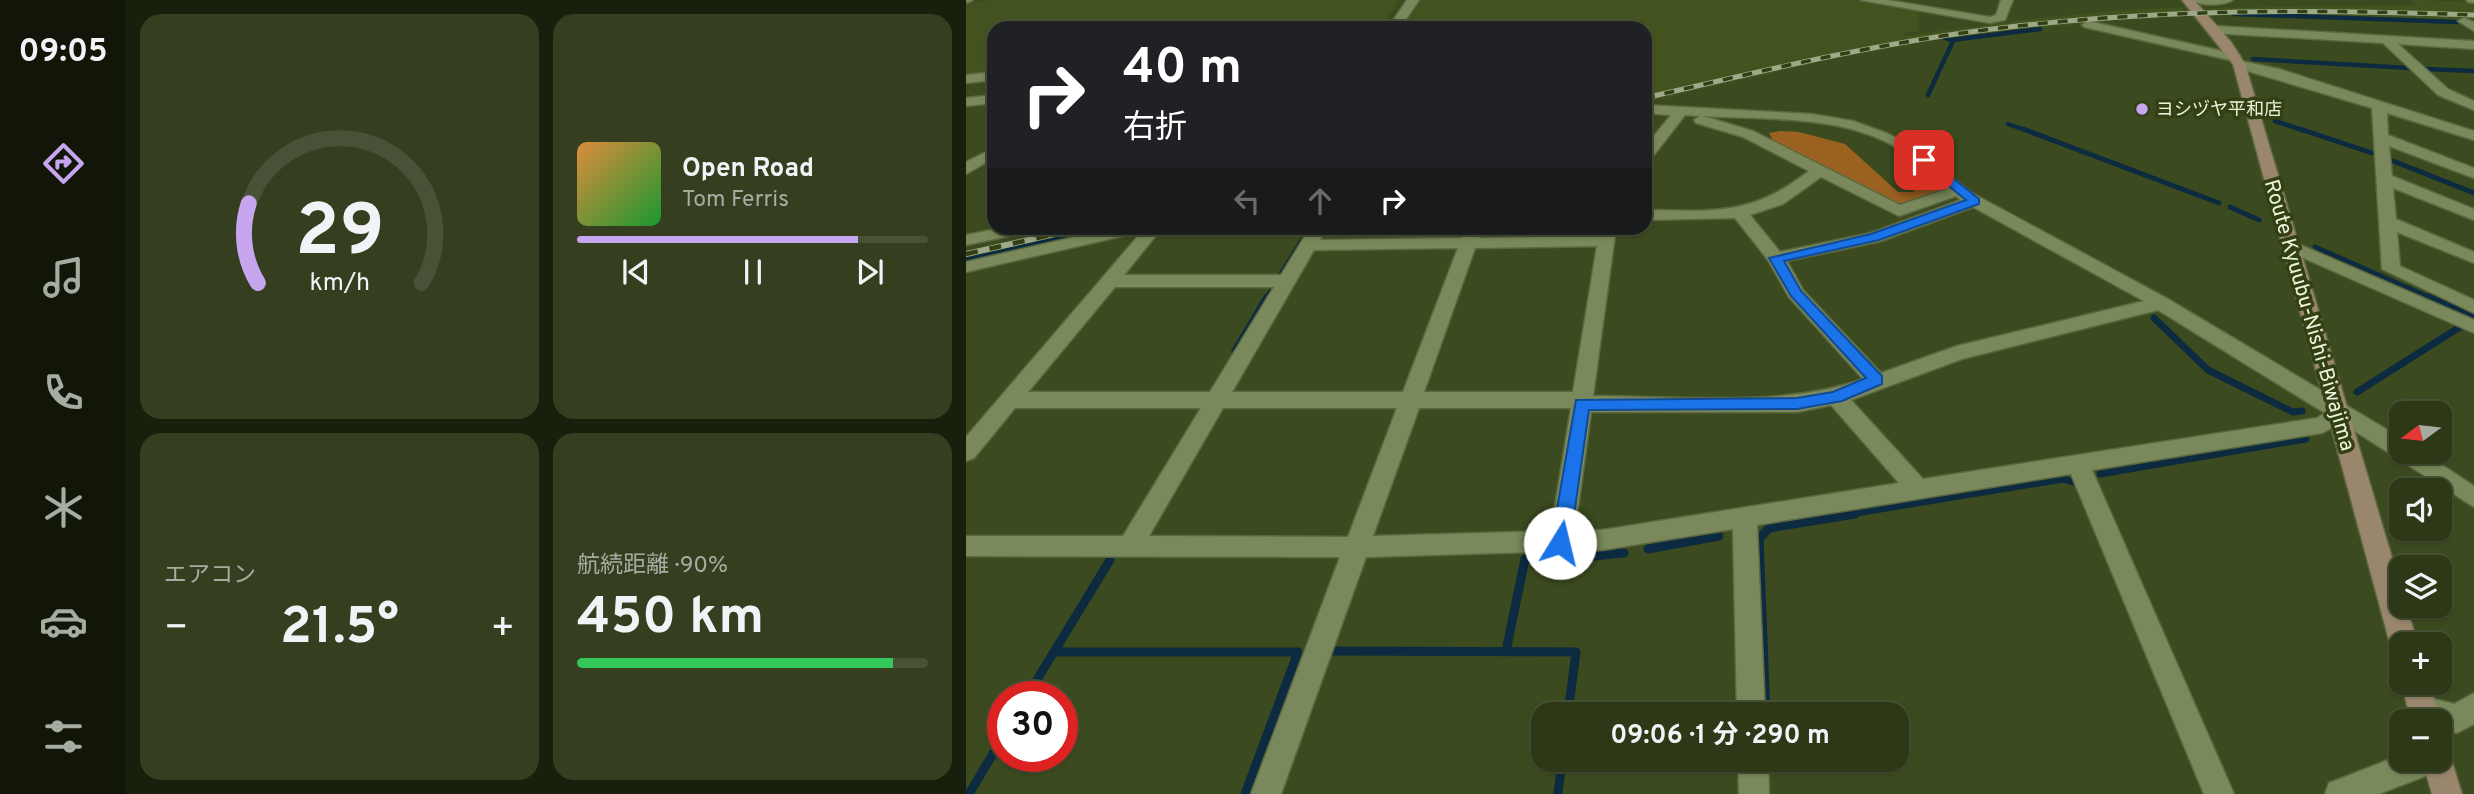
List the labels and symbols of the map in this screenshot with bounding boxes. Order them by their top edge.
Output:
place label: ヨシヅヤ平和店 [2156,99,2282,122]
marker: ヨシヅヤ平和店 [2134,101,2150,117]
pin [1894,130,1954,190]
street label: Route Kyuubu-Nishi-Biwajima [2257,177,2360,454]
north arrow [2389,401,2452,464]
position arrow [1523,506,1597,580]
speed limit sign: 30 [987,681,1078,772]

